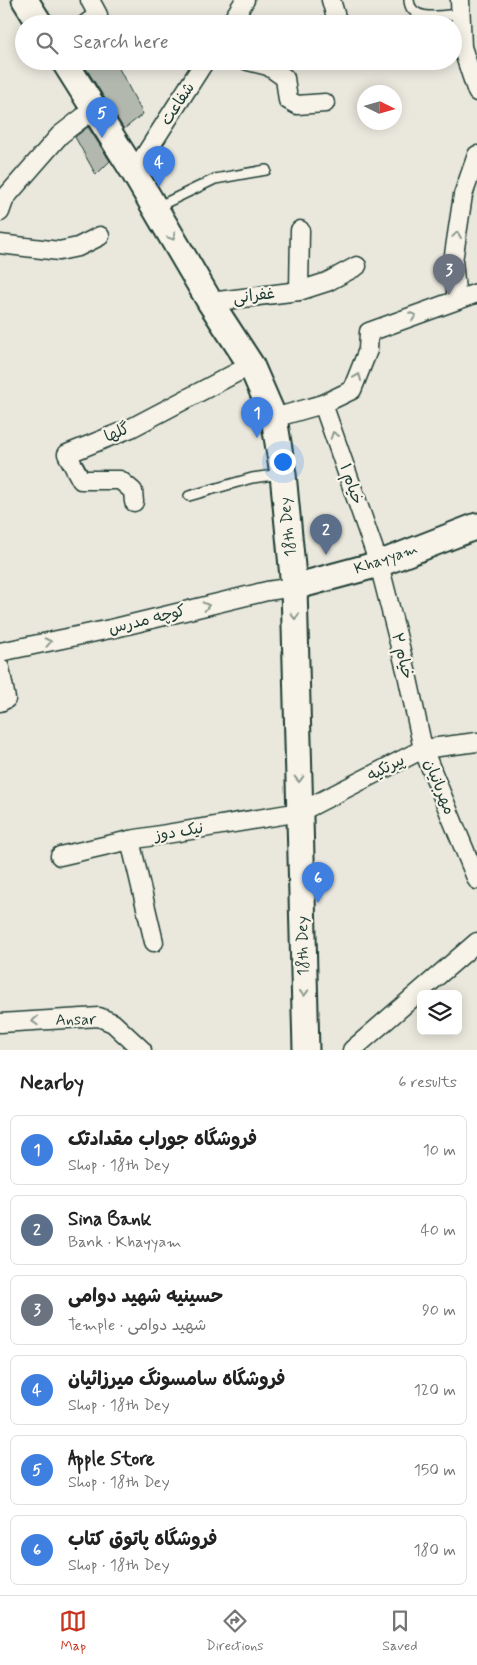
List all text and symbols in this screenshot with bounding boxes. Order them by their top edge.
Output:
search box [15,15,462,70]
icon: search [33,29,61,57]
text: Search here [73,30,169,55]
street label: شفاعت [156,78,200,130]
north arrow [357,85,402,130]
pin: 5 [86,97,118,138]
pin: 4 [143,146,175,187]
one-way arrow [451,230,462,238]
one-way arrow [165,232,175,241]
pin: 3 [433,254,465,295]
street label: غفرانی [232,283,276,309]
one-way arrow [409,312,417,322]
one-way arrow [351,373,362,382]
pin: 1 [241,397,273,438]
street label: گلها [101,418,133,448]
one-way arrow [330,431,340,440]
your location [270,449,296,475]
street label: خیام ۱ [333,461,368,508]
street label: 18th Dey [274,496,302,558]
pin: 2 [310,514,342,555]
street label: Khayyam [351,538,421,580]
street label: کوچه مدرس [106,600,188,640]
one-way arrow [202,601,211,612]
one-way arrow [290,612,300,620]
street label: خیام ۲ [385,631,418,682]
one-way arrow [43,637,52,648]
street label: پیرتکیه [364,750,408,786]
street label: مهربانیان [418,756,460,818]
one-way arrow [294,775,304,783]
street label: نیک دوز [151,818,205,847]
pin: 6 [302,862,334,903]
street label: 18th Dey [292,916,314,976]
one-way arrow [299,990,310,998]
map controls [417,990,462,1035]
button: layers [417,990,462,1035]
street label: Ansar [55,1009,97,1031]
one-way arrow [30,1016,38,1027]
text: Nearby [20,1069,84,1097]
text: 6 results [398,1072,457,1093]
text: فروشگاه جوراب مقدادتک [68,1127,257,1152]
text: 1 [33,1140,41,1161]
text: 10 m [423,1140,456,1161]
text: Shop · 18th Dey [68,1155,170,1176]
text: Sina Bank [68,1207,152,1232]
text: 2 [33,1220,41,1241]
text: 40 m [420,1220,456,1241]
text: Bank · Khayyam [68,1232,182,1253]
text: حسینیه شهید دوامی [68,1284,223,1309]
text: 3 [33,1300,41,1321]
text: 90 m [422,1300,456,1321]
text: Temple · شهید دوامی [68,1315,206,1336]
text: فروشگاه سامسونگ میرزائیان [68,1367,285,1392]
text: 4 [32,1380,42,1401]
text: 120 m [414,1380,456,1401]
text: Shop · 18th Dey [68,1395,170,1416]
text: Apple Store [68,1447,155,1472]
text: 5 [32,1460,42,1481]
text: 150 m [414,1460,456,1481]
text: Shop · 18th Dey [68,1472,170,1493]
text: فروشگاه پاتوق کتاب [68,1527,218,1552]
text: 6 [33,1540,41,1561]
text: 180 m [413,1540,456,1561]
text: Shop · 18th Dey [68,1555,170,1576]
tab: Map [59,1607,87,1655]
tab: Directions [206,1607,264,1655]
tab: Saved [382,1607,418,1655]

